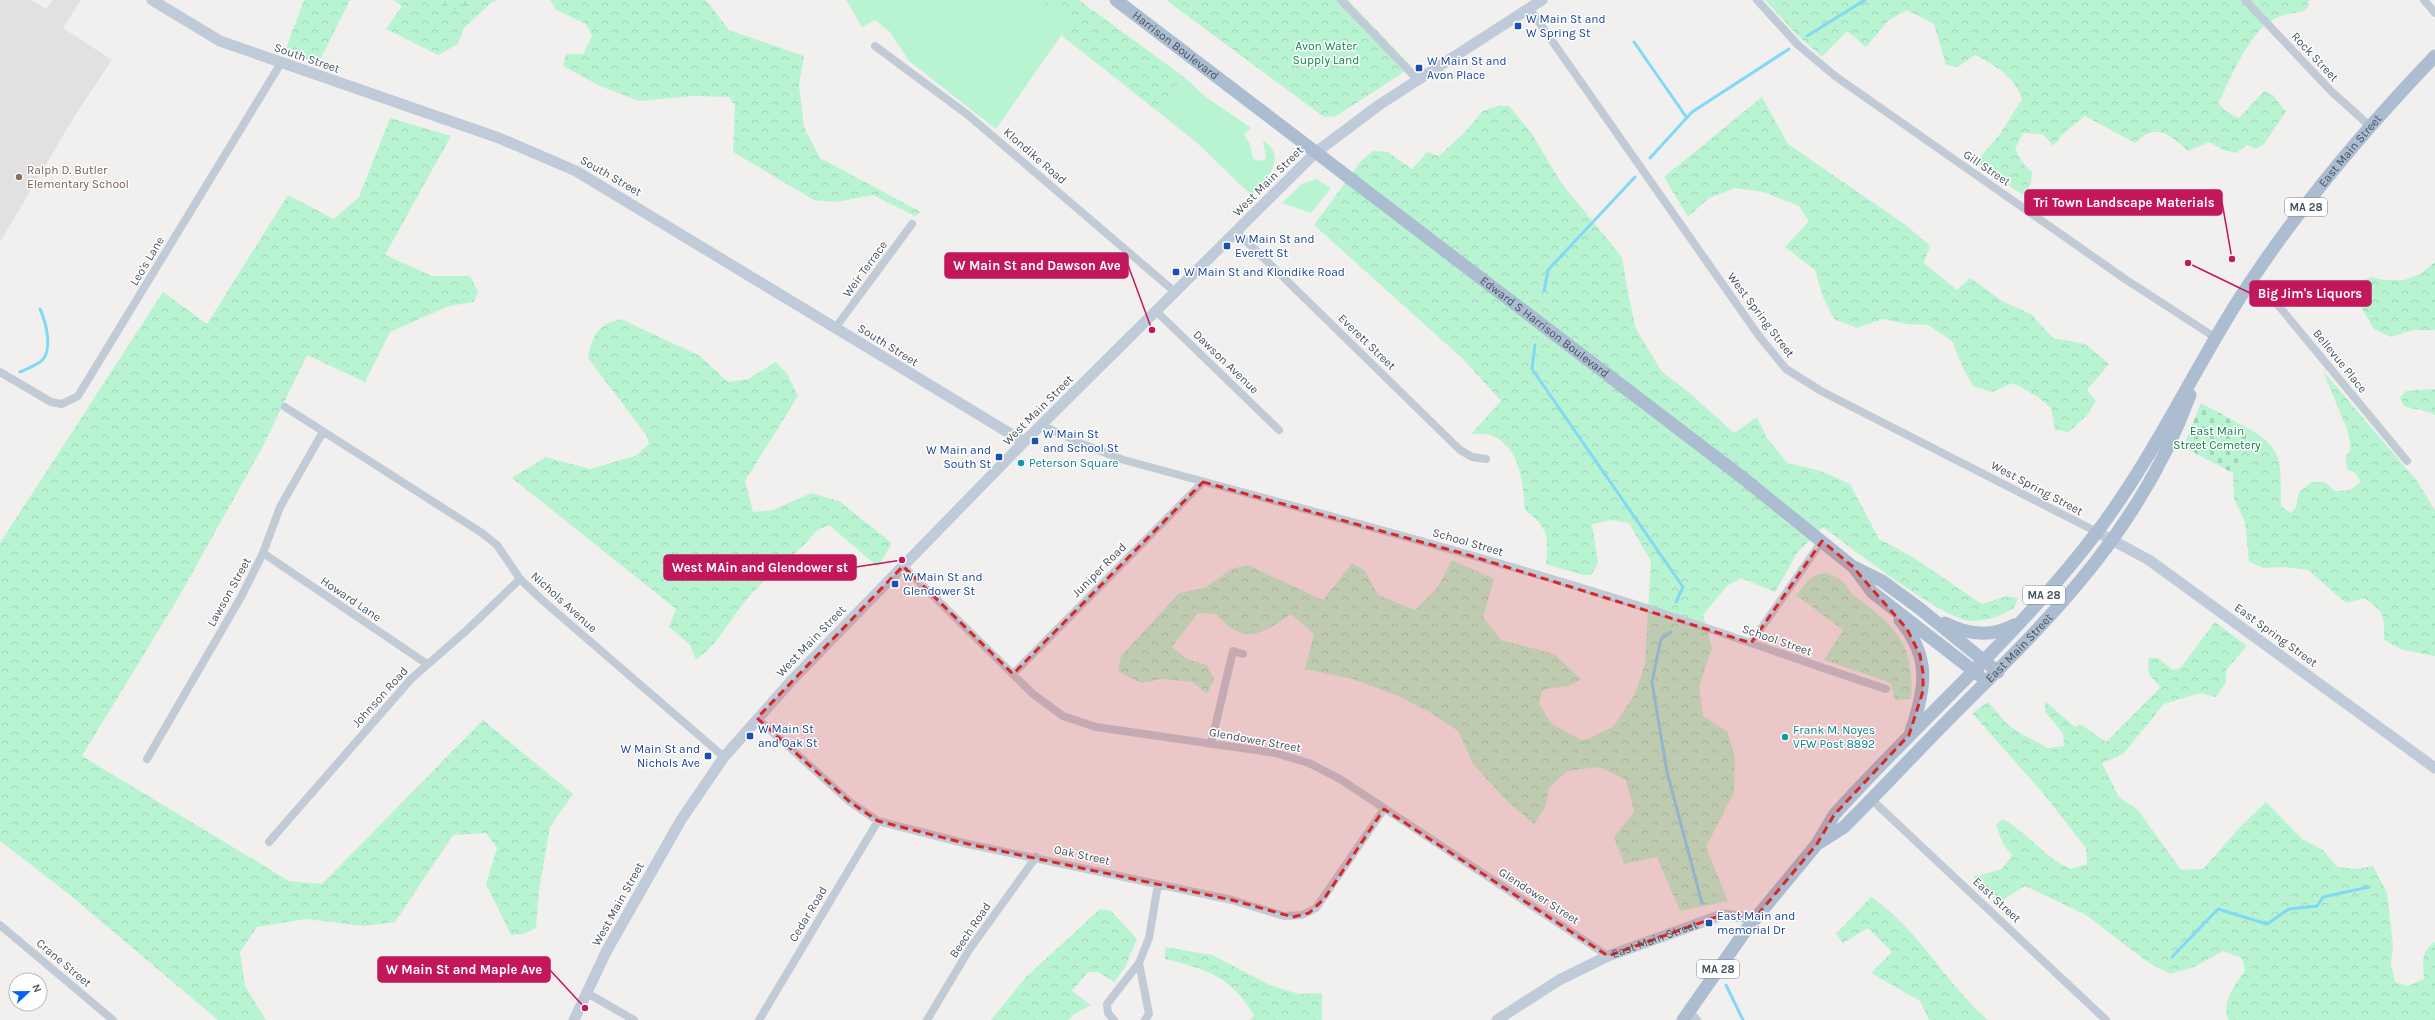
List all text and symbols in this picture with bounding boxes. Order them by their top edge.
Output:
street label: Harrison Boulevard [1130,8,1222,83]
place label: W Main St and W Spring St [1526,12,1606,40]
marker: W Main St and W Spring St [1513,21,1523,31]
street label: Rock Street [2289,29,2342,85]
park label: Avon Water Supply Land [1293,39,1359,67]
street label: South Street [272,40,342,76]
place label: W Main St and Avon Place [1427,54,1507,82]
marker: W Main St and Avon Place [1414,63,1424,73]
street label: East Main Street [2316,111,2385,190]
street label: Klondike Road [1001,125,1069,187]
street label: West Main Street [1230,143,1306,219]
street label: Gill Street [1961,147,2014,189]
street label: South Street [578,153,645,199]
place label: Ralph D. Butler Elementary School [27,163,129,191]
marker: Ralph D. Butler Elementary School [14,172,24,182]
callout: Tri Town Landscape Materials [2025,190,2222,215]
text: Tri Town Landscape Materials [2033,195,2215,210]
road number: MA 28 [2285,198,2327,216]
place label: W Main St and Everett St [1235,232,1315,260]
street label: Leo's Lane [127,234,167,288]
street label: Weir Terrace [840,238,890,300]
marker: W Main St and Everett St [1222,241,1232,251]
callout: W Main St and Dawson Ave [945,253,1128,278]
text: W Main St and Dawson Ave [953,258,1121,273]
place label: W Main St and Klondike Road [1184,265,1345,279]
marker: W Main St and Klondike Road [1171,267,1181,277]
street label: West Spring Street [1725,270,1798,360]
street label: Edward S Harrison Boulevard [1477,273,1612,380]
callout: Big Jim's Liquors [2250,281,2371,306]
text: Big Jim's Liquors [2258,286,2362,302]
street label: Everett Street [1335,311,1399,373]
street label: South Street [855,321,921,369]
street label: Bellevue Place [2310,326,2370,396]
street label: Dawson Avenue [1190,327,1262,397]
street label: West Main Street [1000,372,1076,448]
park label: East Main Street Cemetery [2173,424,2261,452]
place label: W Main St and School St [1043,427,1119,455]
marker: W Main St and School St [1030,436,1040,446]
place label: W Main and South St [926,443,991,471]
marker: W Main and South St [994,452,1004,462]
place label: Peterson Square [1029,456,1118,470]
marker: Peterson Square [1016,458,1026,468]
street label: West Spring Street [1989,458,2086,518]
street label: School Street [1431,525,1505,559]
street label: Juniper Road [1069,540,1129,600]
street label: Lawson Street [204,555,254,629]
callout: West MAin and Glendower st [664,555,856,580]
text: West MAin and Glendower st [672,560,848,575]
street label: Nichols Avenue [528,569,600,635]
place label: W Main St and Glendower St [903,570,983,598]
street label: Howard Lane [318,574,384,624]
marker: W Main St and Glendower St [890,579,900,589]
road number: MA 28 [2023,586,2065,604]
street label: East Spring Street [2232,600,2321,670]
street label: West Main Street [773,602,849,680]
street label: East Main Street [1983,610,2056,685]
street label: School Street [1740,622,1814,659]
street label: Johnson Road [349,664,411,730]
place label: W Main St and Oak St [758,722,818,750]
place label: Frank M. Noyes VFW Post 8892 [1793,723,1875,751]
street label: Glendower Street [1208,725,1303,755]
marker: W Main St and Oak St [745,731,755,741]
marker: Frank M. Noyes VFW Post 8892 [1780,732,1790,742]
place label: W Main St and Nichols Ave [620,742,700,770]
marker: W Main St and Nichols Ave [703,751,713,761]
street label: Oak Street [1053,842,1112,868]
street label: West Main Street [589,859,647,948]
street label: Glendower Street [1496,865,1582,927]
street label: East Street [1970,874,2024,926]
street label: Cedar Road [786,884,830,944]
street label: Beech Road [946,900,994,960]
place label: East Main and memorial Dr [1717,909,1795,937]
street label: East Main Street [1610,917,1700,961]
marker: East Main and memorial Dr [1704,918,1714,928]
street label: Crane Street [34,936,95,990]
callout: W Main St and Maple Ave [378,957,550,982]
road number: MA 28 [1697,960,1739,978]
text: W Main St and Maple Ave [386,962,542,977]
north arrow [8,972,48,1012]
text: N [29,982,44,995]

